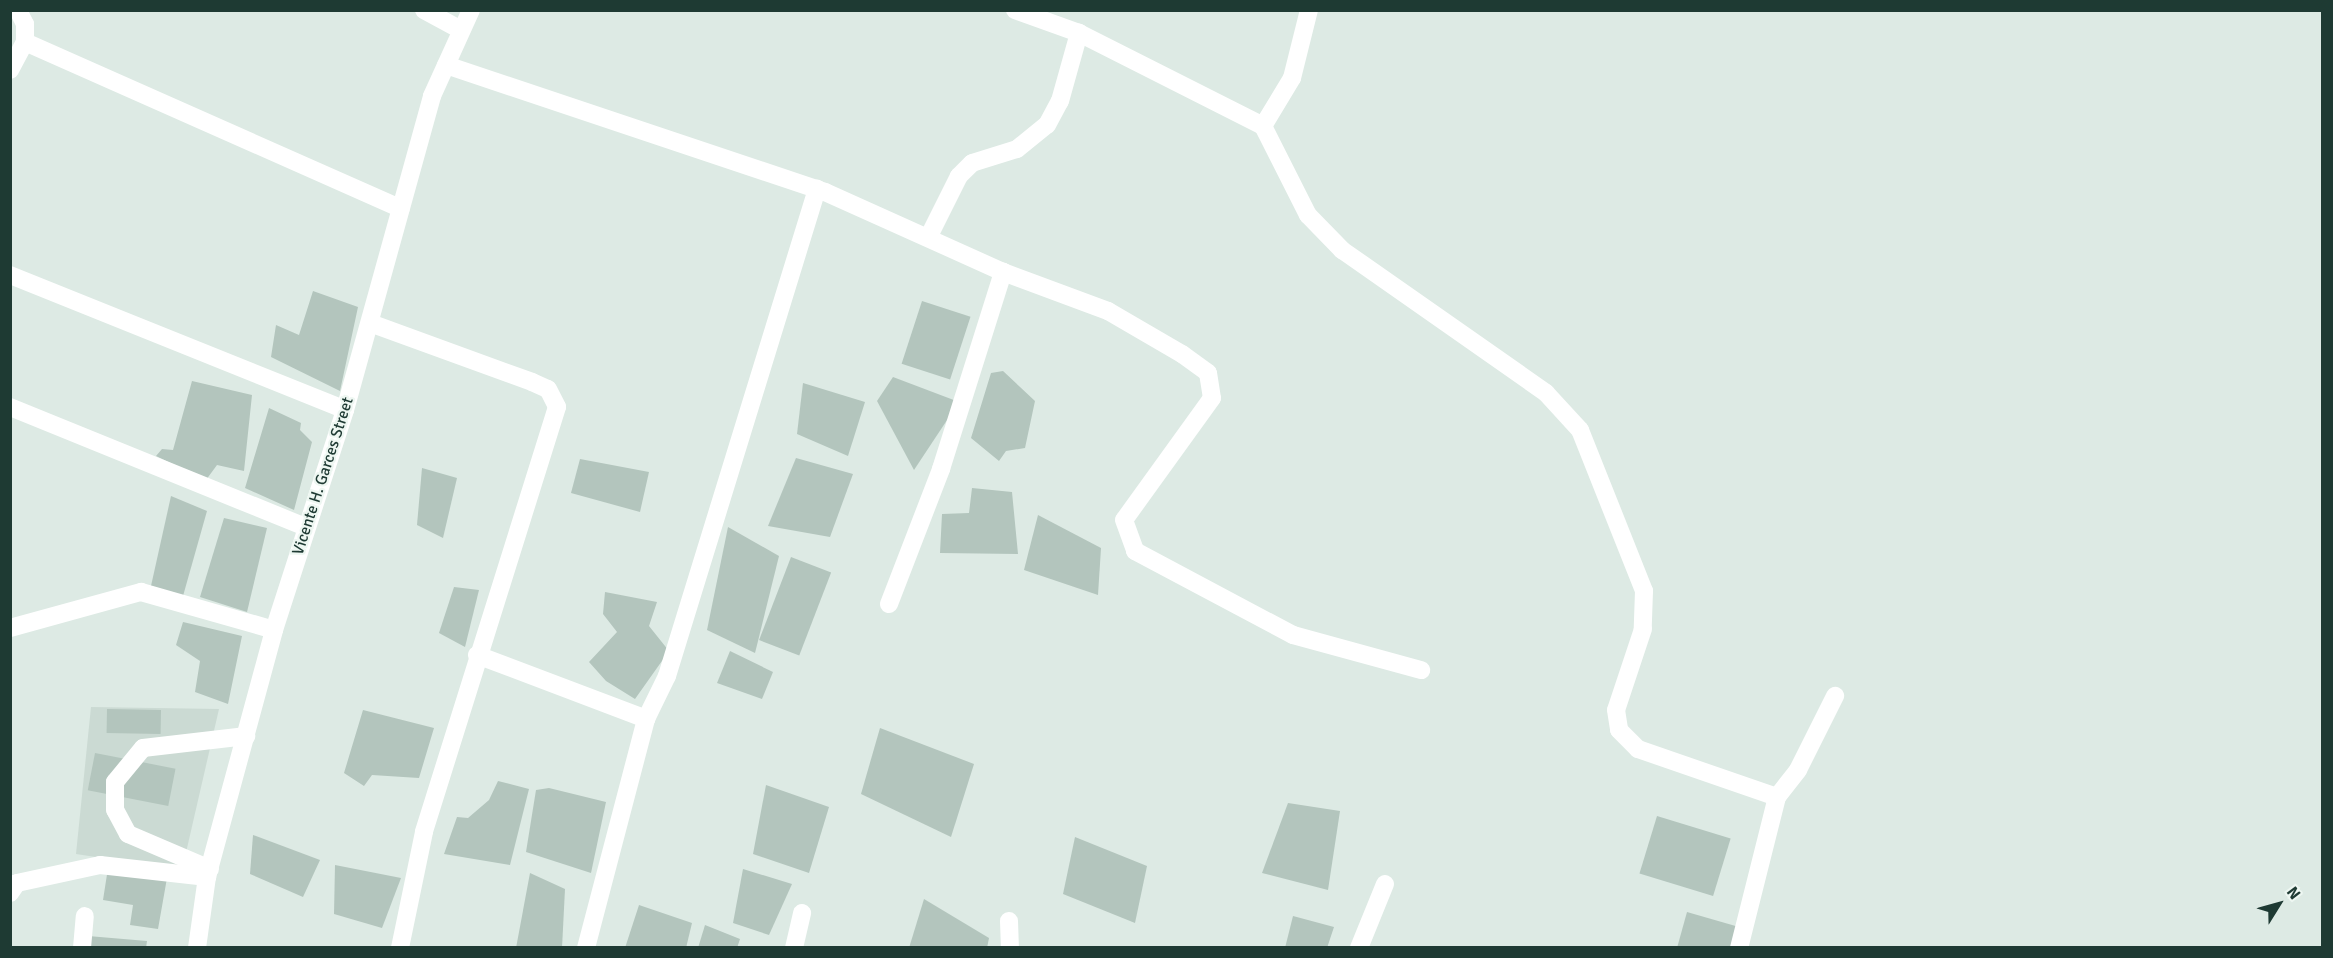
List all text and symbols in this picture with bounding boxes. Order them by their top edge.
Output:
street label: Vicente H. Garces Street [288,395,358,557]
north arrow [2249,874,2309,934]
text: N [2282,883,2305,904]

